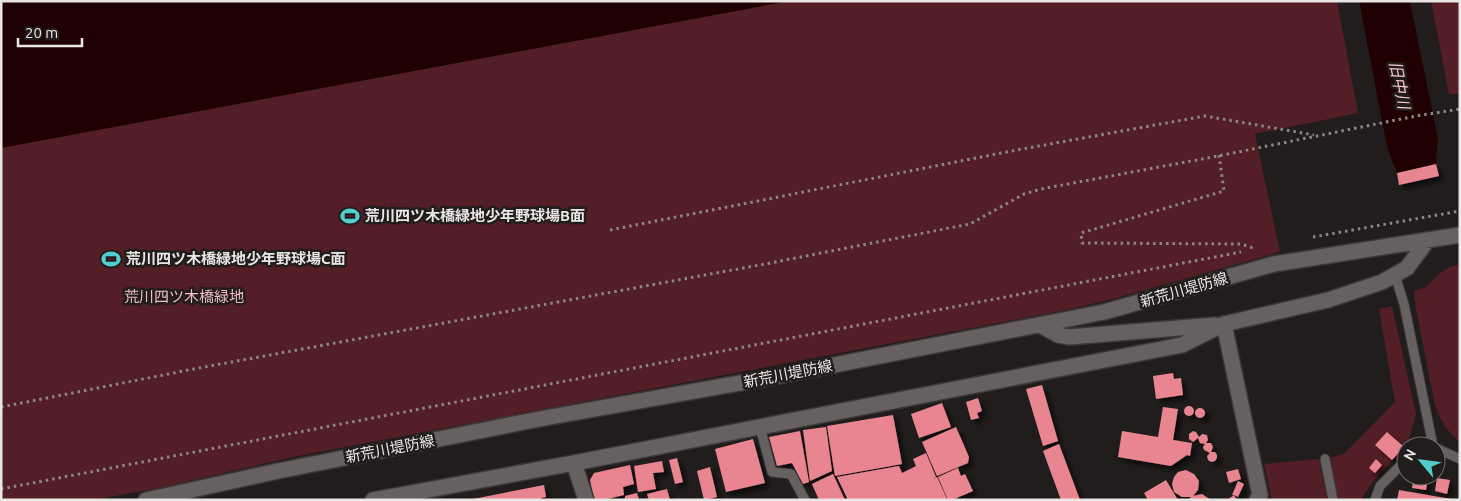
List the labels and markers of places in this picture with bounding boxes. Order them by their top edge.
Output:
sports icon: 荒川四ツ木橋緑地少年野球場B面 [339,205,361,227]
place label: 荒川四ツ木橋緑地少年野球場B面 [365,207,585,224]
sports icon: 荒川四ツ木橋緑地少年野球場C面 [100,248,122,270]
place label: 荒川四ツ木橋緑地少年野球場C面 [126,250,346,267]

